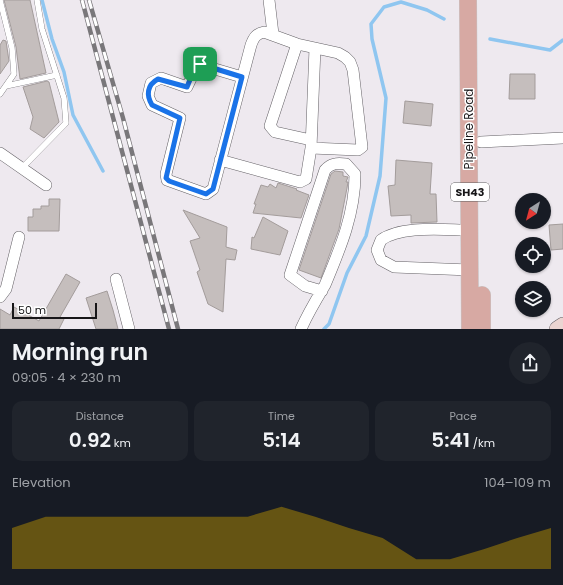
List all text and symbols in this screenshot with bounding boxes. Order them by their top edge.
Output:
pin [183,47,217,81]
icon: arrive [189,53,211,75]
street label: Pipeline Road [460,89,477,169]
road number: SH43 [451,183,489,201]
north arrow [515,193,551,229]
map controls [515,193,551,317]
button: locate [515,237,551,273]
button: layers [515,281,551,317]
scale bar [12,301,97,320]
text: 50 m [18,302,46,318]
text: Morning run [12,337,148,368]
button: share [509,342,551,384]
text: 09:05 · 4 × 230 m [12,368,121,387]
text: Distance [76,408,124,424]
text: Time [268,408,295,424]
text: Pace [450,408,477,424]
text: 0.92 [69,426,111,454]
text: 5:14 [262,426,301,454]
text: 5:41 [431,426,470,454]
text: km [111,435,131,451]
text: /km [470,435,495,451]
text: Elevation [12,473,71,492]
text: 104–109 m [484,473,551,492]

